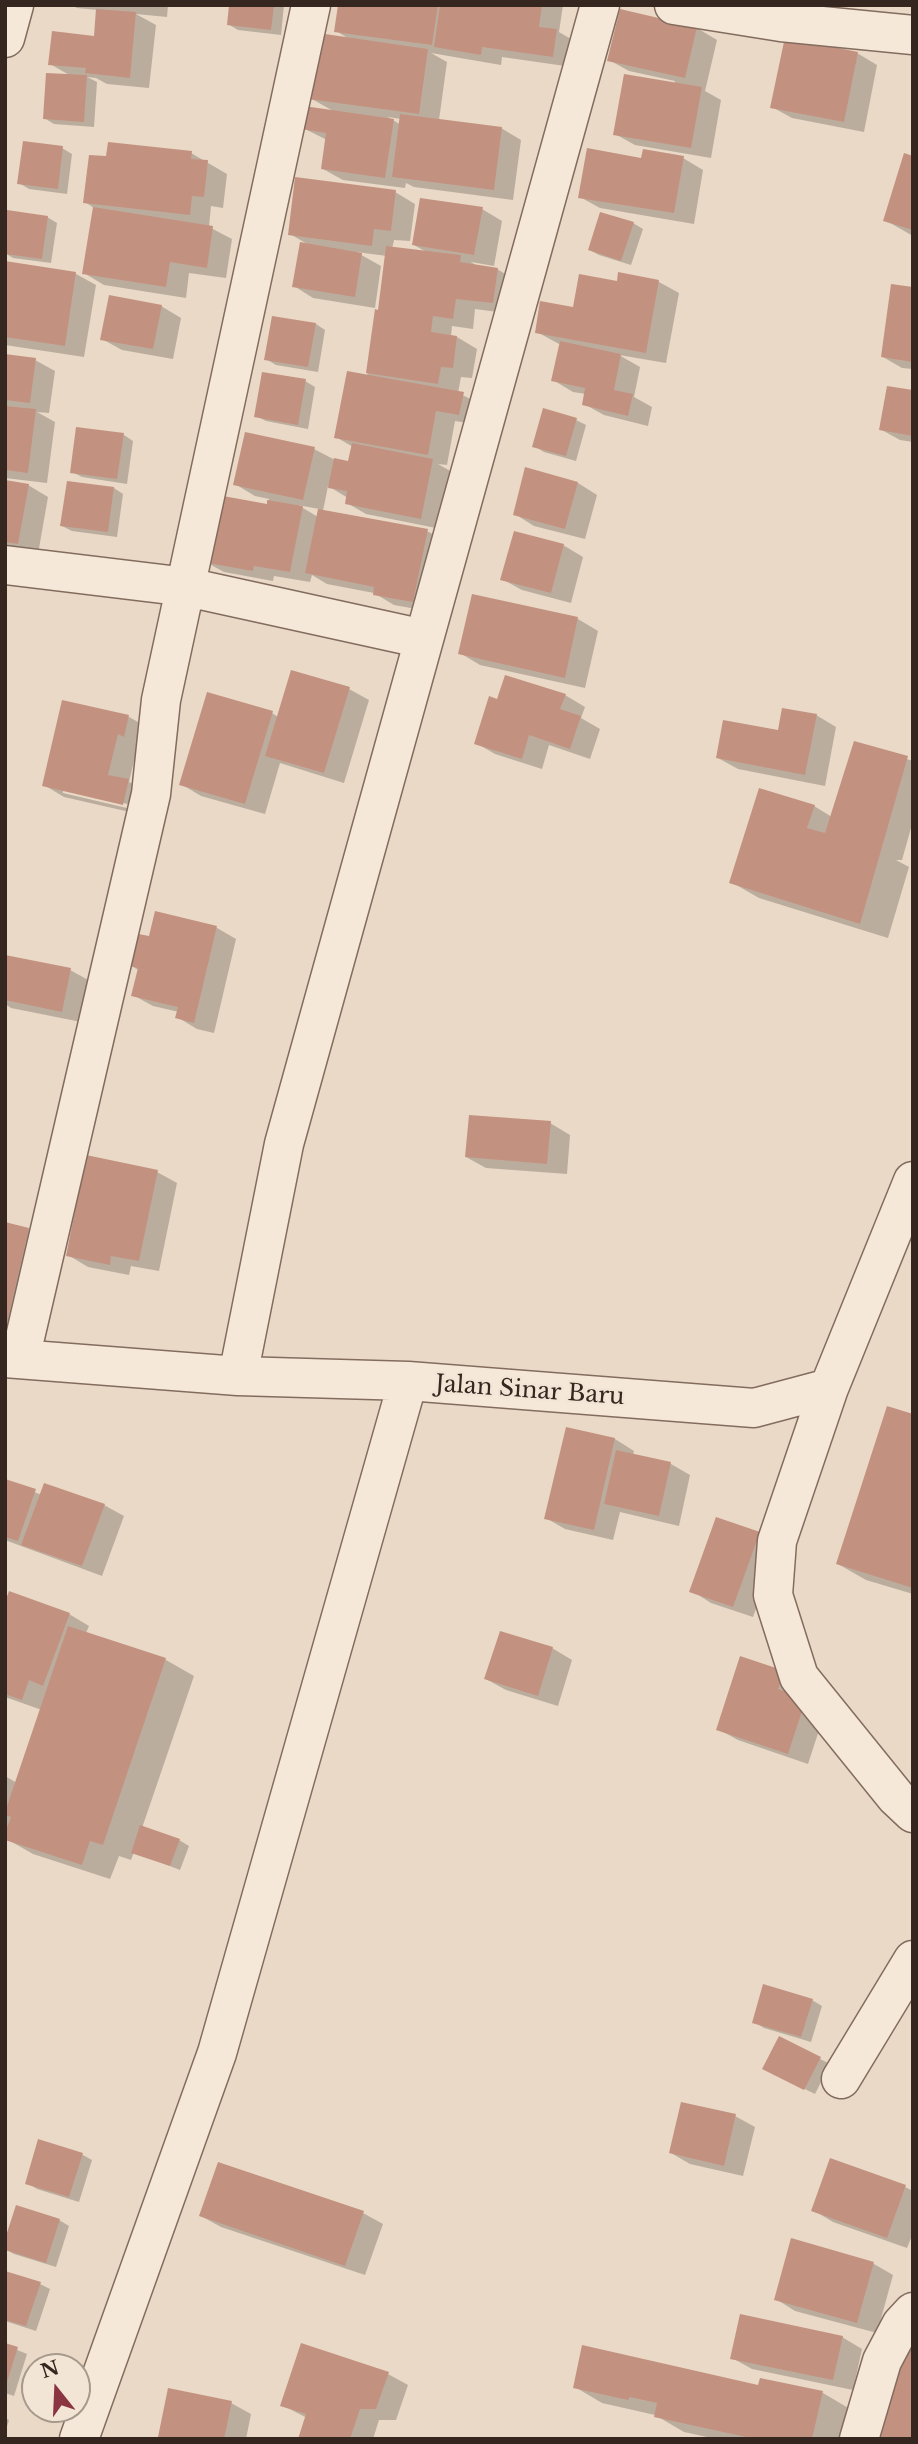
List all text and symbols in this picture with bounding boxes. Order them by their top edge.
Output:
street label: Jalan Sinar Baru [435,1371,625,1411]
north arrow [21,2353,91,2423]
text: N [38,2356,62,2383]

